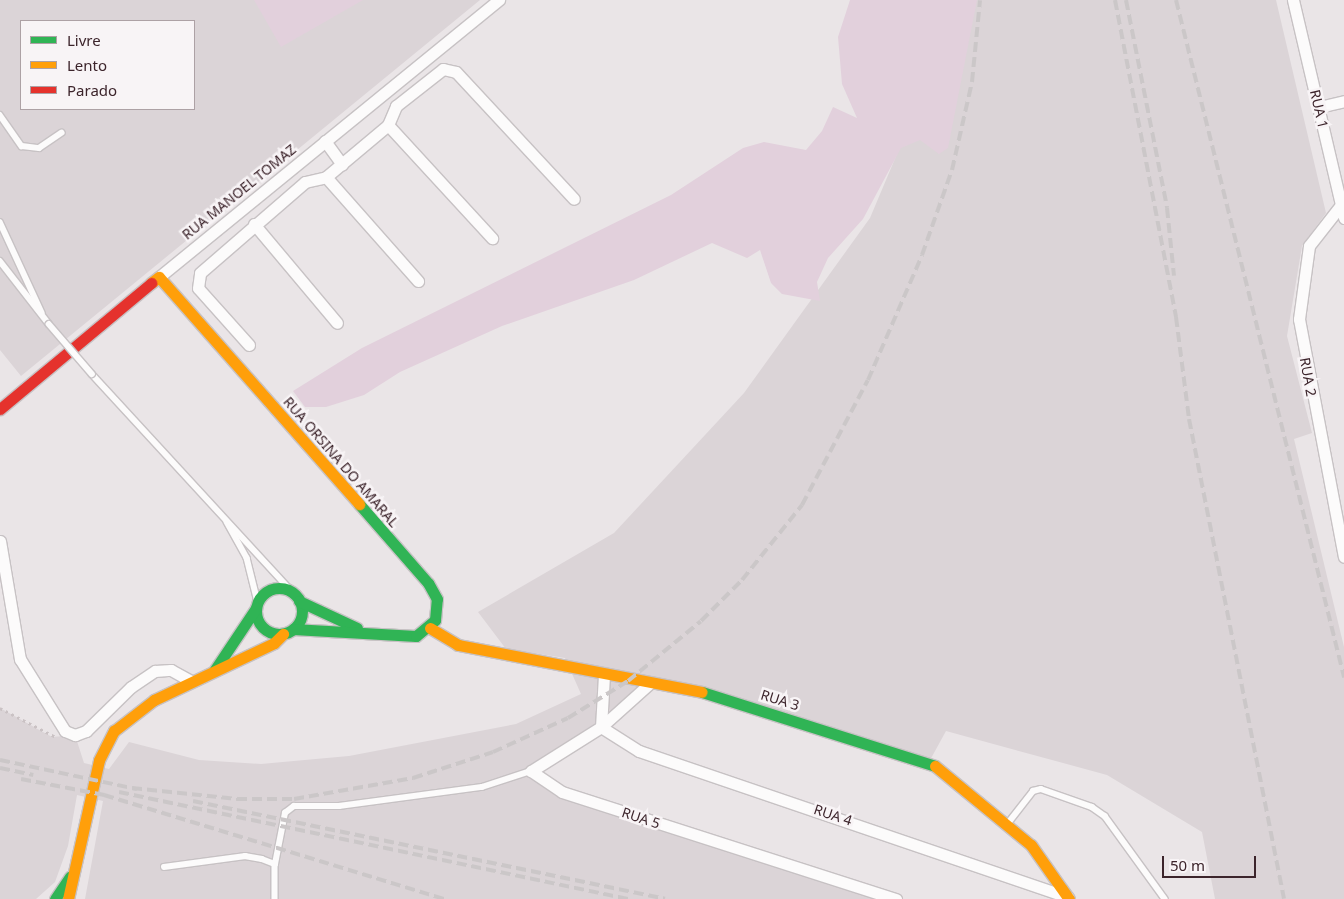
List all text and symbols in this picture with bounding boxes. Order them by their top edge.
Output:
legend [20,20,195,110]
text: Livre [67,30,101,50]
text: Lento [67,55,107,75]
text: Parado [67,80,117,100]
street label: RUA 1 [1306,88,1332,130]
street label: RUA MANOEL TOMAZ [179,141,299,243]
street label: RUA 2 [1296,356,1320,398]
street label: RUA ORSINA DO AMARAL [280,393,402,531]
street label: RUA 3 [759,686,801,714]
street label: RUA 4 [812,801,854,829]
street label: RUA 5 [620,804,662,832]
scale bar [1164,846,1258,878]
text: 50 m [1170,855,1205,875]

